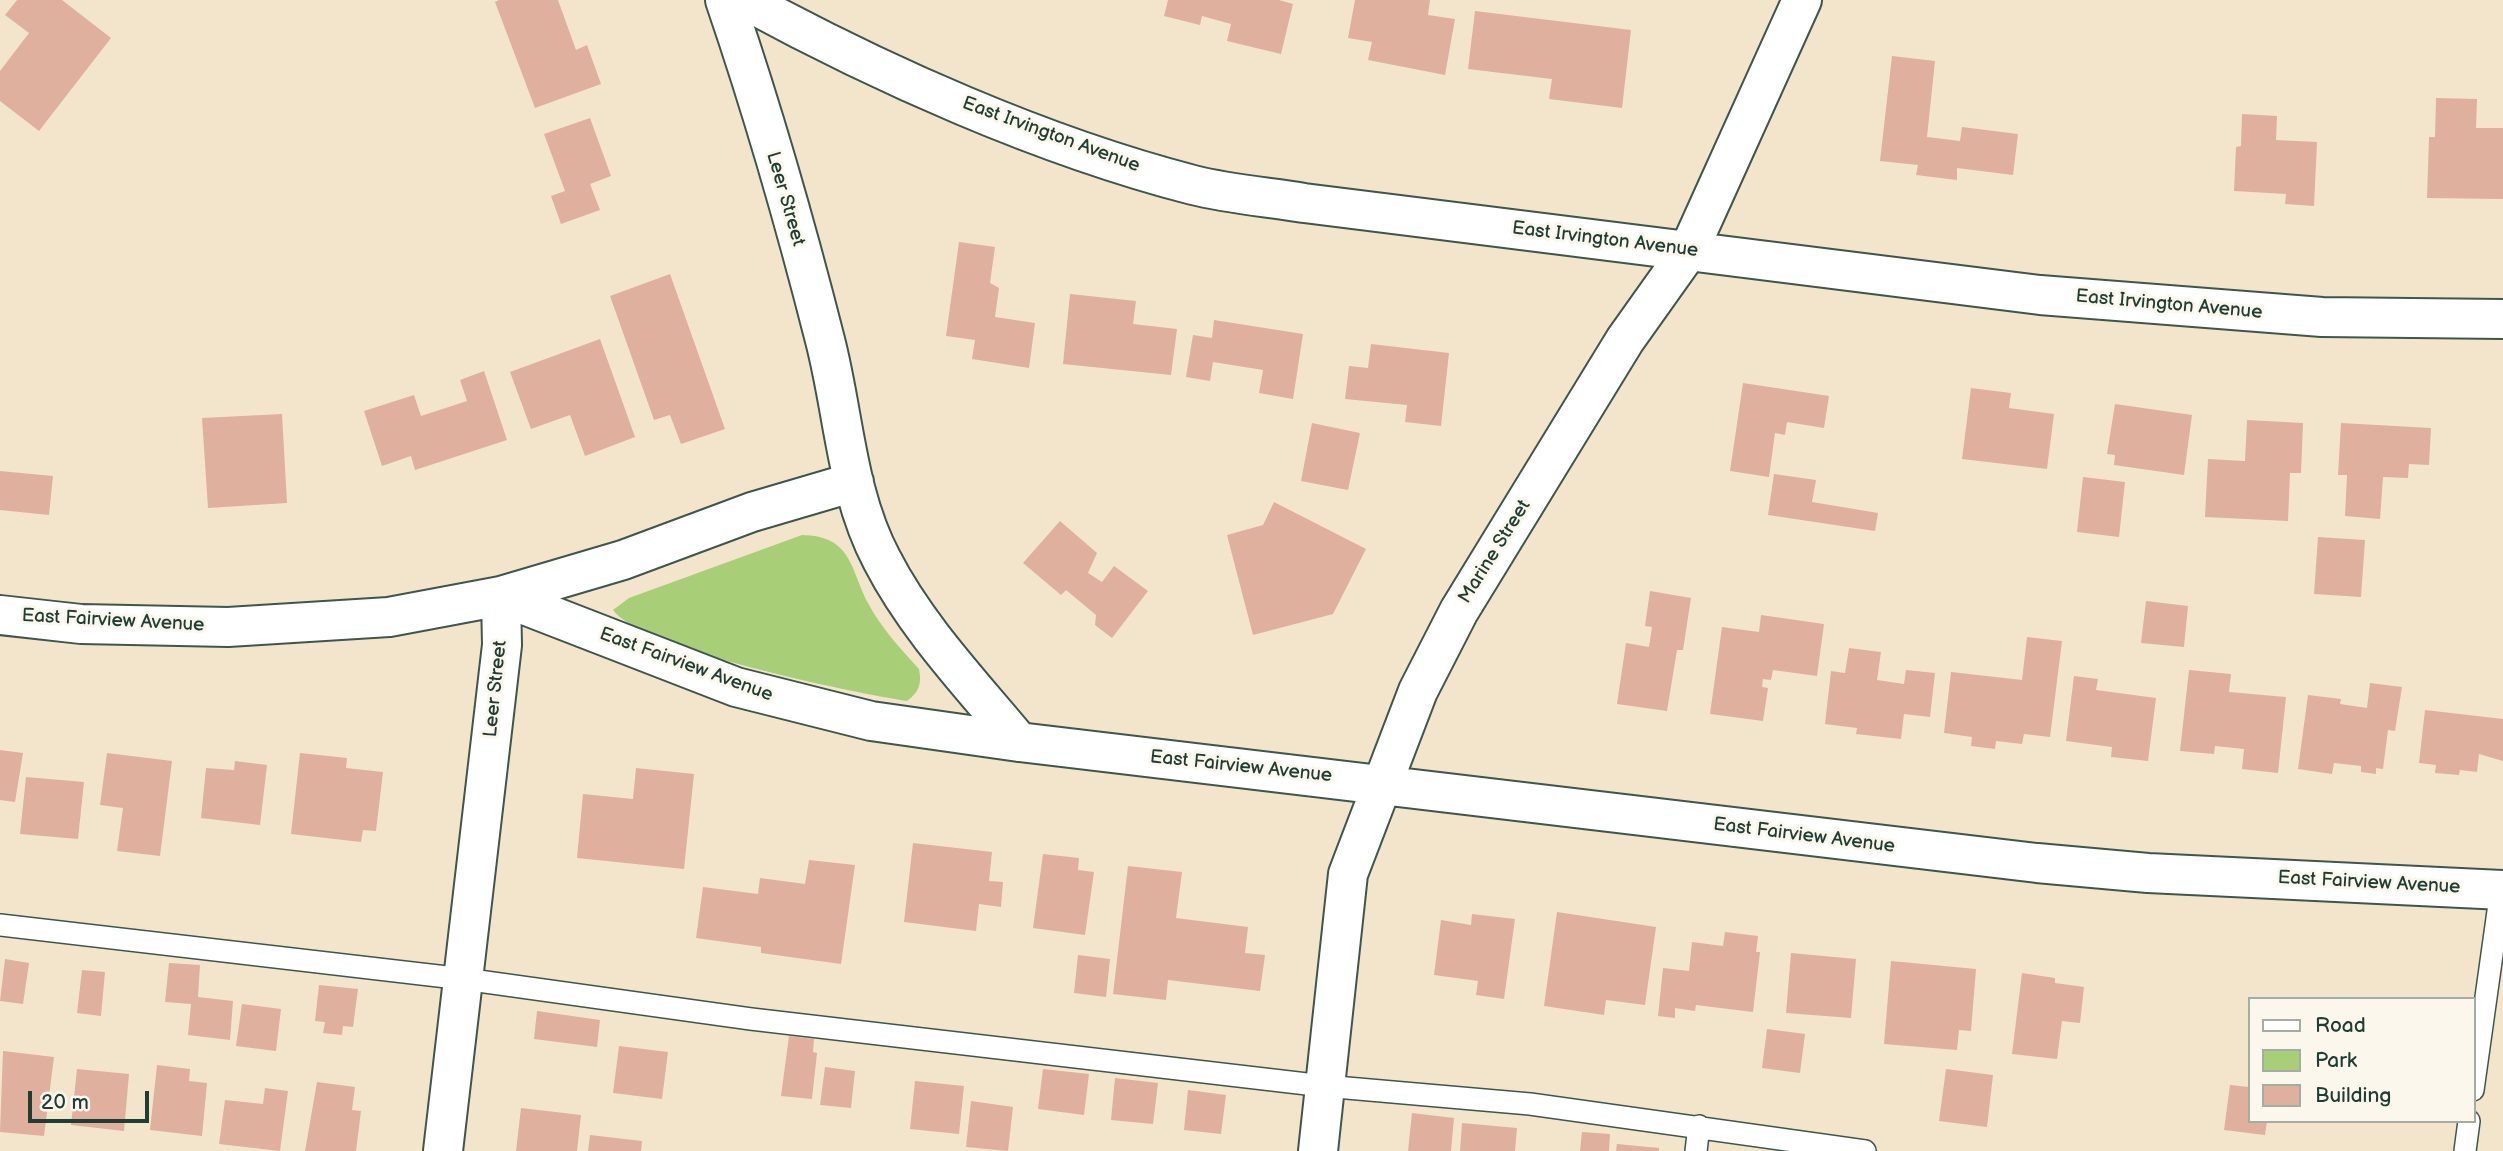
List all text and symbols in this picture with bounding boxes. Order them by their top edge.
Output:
street label: East Irvington Avenue [959,92,1143,178]
street label: Leer Street [761,149,809,249]
street label: East Irvington Avenue [1511,217,1699,263]
street label: East Irvington Avenue [2075,285,2263,325]
street label: Marine Street [1454,496,1536,608]
street label: East Fairview Avenue [21,605,205,637]
street label: East Fairview Avenue [596,623,776,707]
street label: Leer Street [480,640,512,738]
street label: East Fairview Avenue [1149,746,1333,788]
street label: East Fairview Avenue [1712,814,1896,858]
street label: East Fairview Avenue [2277,867,2461,899]
legend [2248,997,2475,1123]
text: Road [2315,1013,2366,1038]
text: Park [2315,1048,2357,1073]
scale bar [32,1078,152,1122]
text: Building [2315,1083,2391,1108]
text: 20 m [41,1090,89,1115]

